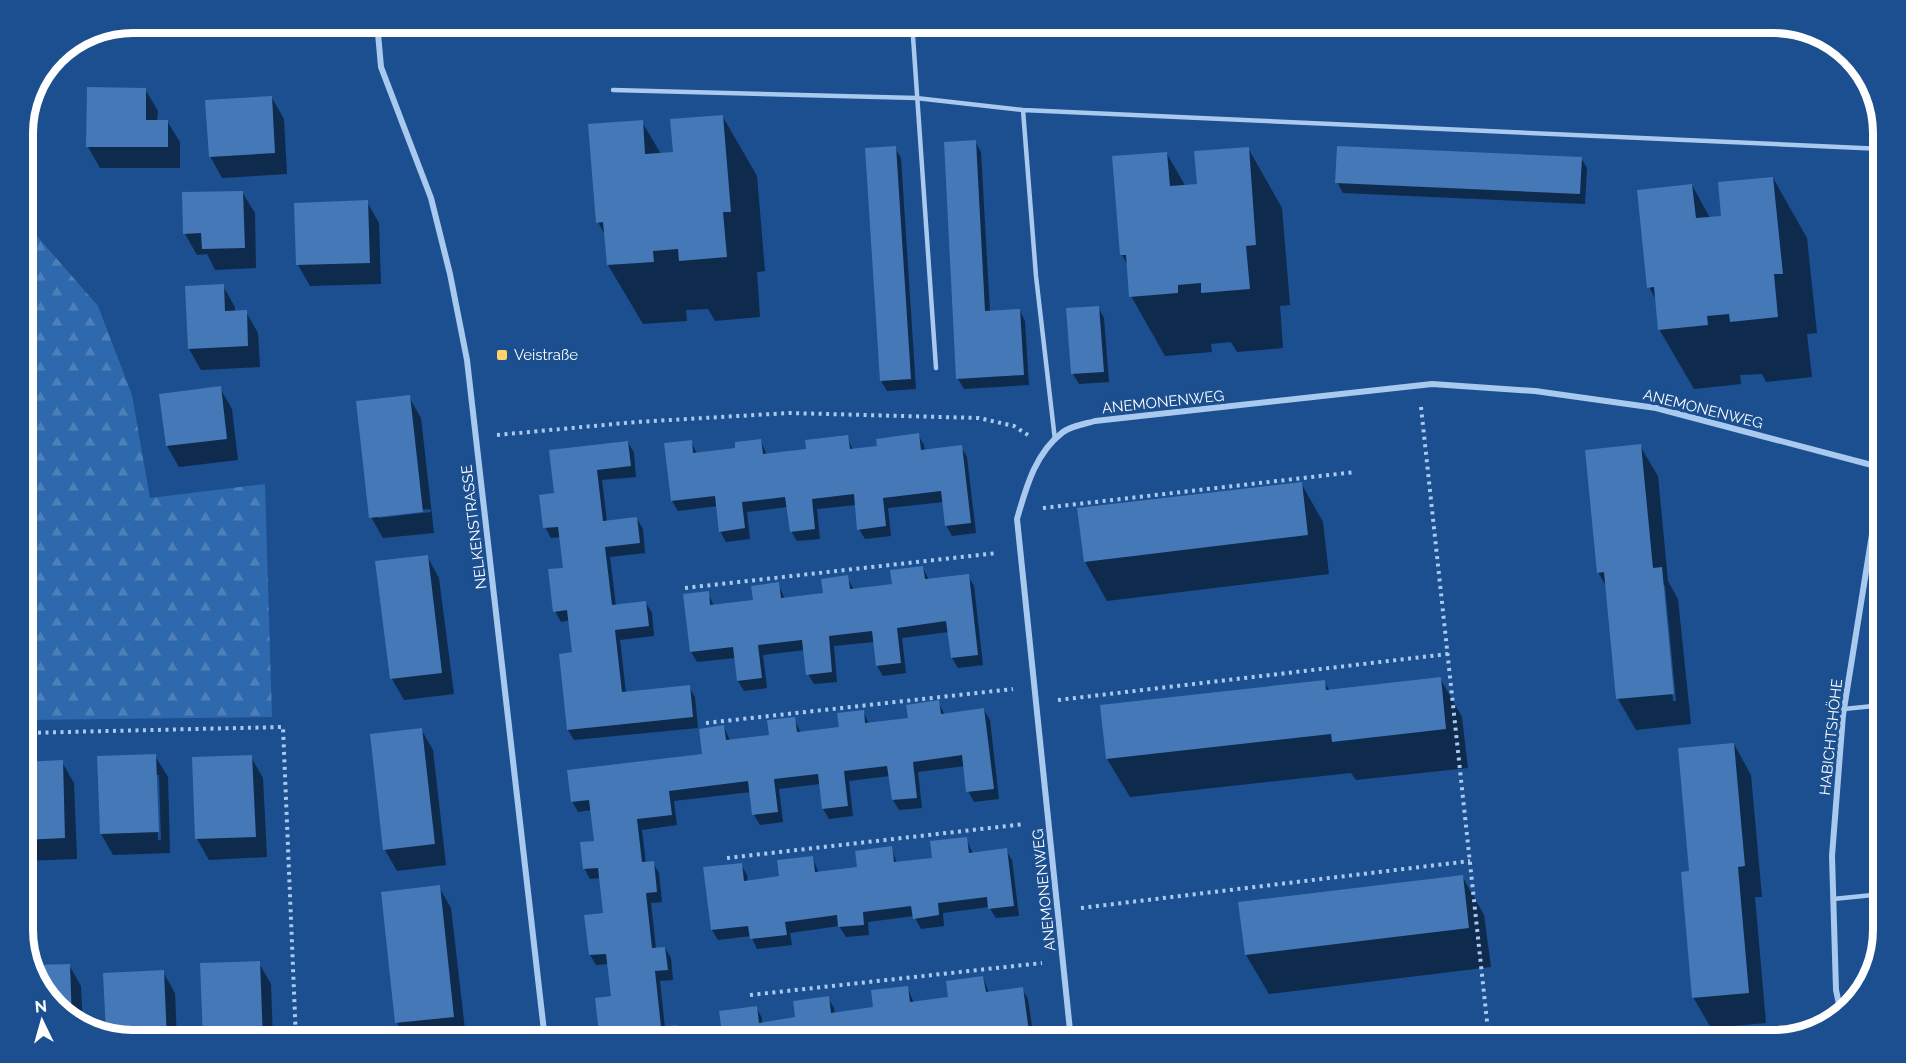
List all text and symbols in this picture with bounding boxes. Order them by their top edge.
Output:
place label: Veistraße [514,346,578,364]
marker: Veistraße [495,348,509,362]
street label: ANEMONENWEG [1641,385,1765,433]
street label: ANEMONENWEG [1101,387,1225,417]
street label: NELKENSTRASSE [457,464,491,590]
street label: HABICHTSHÖHE [1815,678,1846,796]
street label: ANEMONENWEG [1029,828,1059,952]
north arrow [12,991,72,1051]
text: N [34,997,48,1017]

